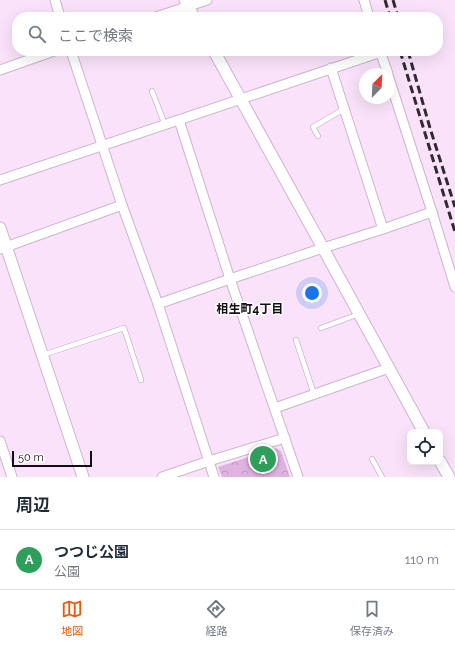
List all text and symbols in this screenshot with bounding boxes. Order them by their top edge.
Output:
search box [12,12,443,56]
icon: search [26,23,48,45]
text: ここで検索 [58,27,133,45]
north arrow [359,68,395,104]
your location [302,283,322,303]
district label: 相生町4丁目 [217,302,283,316]
map controls [407,429,443,465]
button: locate [407,429,443,465]
pin: A [250,444,276,474]
scale bar [12,449,92,468]
text: 50 m [18,451,44,464]
text: 周辺 [16,495,50,515]
text: つつじ公園 [54,543,129,561]
text: A [25,552,33,567]
text: 110 m [405,552,439,567]
text: 公園 [54,564,80,579]
tab: 地図 [61,598,83,638]
tab: 経路 [205,598,227,638]
tab: 保存済み [350,598,394,638]

